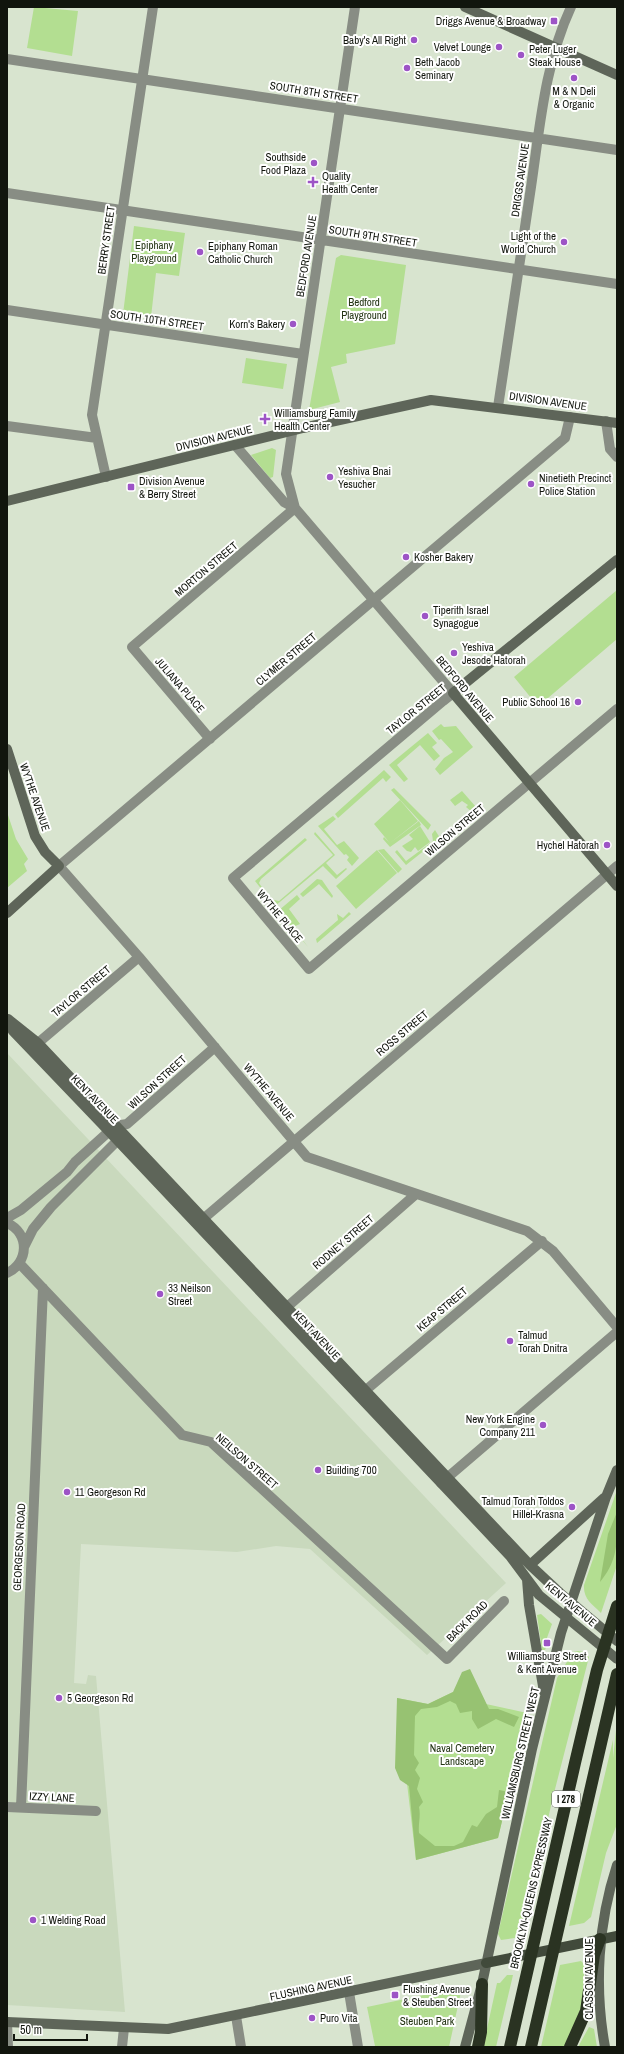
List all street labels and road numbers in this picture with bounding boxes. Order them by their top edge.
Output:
street label: SOUTH 8TH STREET [269,78,360,106]
street label: DRIGGS AVENUE [508,142,532,218]
street label: BERRY STREET [94,204,118,275]
street label: BEDFORD AVENUE [293,214,319,298]
street label: SOUTH 9TH STREET [328,222,419,250]
street label: SOUTH 10TH STREET [109,307,205,334]
street label: DIVISION AVENUE [508,389,588,413]
street label: DIVISION AVENUE [174,422,254,454]
street label: MORTON STREET [172,538,241,599]
street label: CLYMER STREET [253,629,320,688]
street label: BEDFORD AVENUE [433,653,497,725]
street label: JULIANA PLACE [152,654,208,716]
street label: TAYLOR STREET [383,680,449,737]
street label: WYTHE AVENUE [17,761,53,833]
street label: WILSON STREET [422,801,488,859]
street label: WYTHE PLACE [254,887,306,945]
street label: TAYLOR STREET [49,962,114,1020]
street label: ROSS STREET [373,1007,431,1059]
street label: WILSON STREET [125,1052,189,1112]
street label: WYTHE AVENUE [241,1060,297,1124]
street label: KENT AVENUE [68,1072,122,1126]
street label: RODNEY STREET [310,1211,377,1272]
street label: KEAP STREET [414,1283,471,1334]
street label: KENT AVENUE [291,1307,343,1363]
street label: NEILSON STREET [213,1430,281,1492]
street label: GEORGESON ROAD [10,1503,28,1591]
street label: KENT AVENUE [543,1579,599,1629]
street label: BACK ROAD [443,1597,491,1645]
street label: WILLIAMSBURG STREET WEST [498,1685,542,1821]
street label: IZZY LANE [29,1789,75,1805]
road number: I 278 [552,1791,580,1807]
street label: BROOKLYN-QUEENS EXPRESSWAY [507,1816,555,1970]
street label: CLASSON AVENUE [582,1938,596,2020]
street label: FLUSHING AVENUE [268,1972,354,2004]

